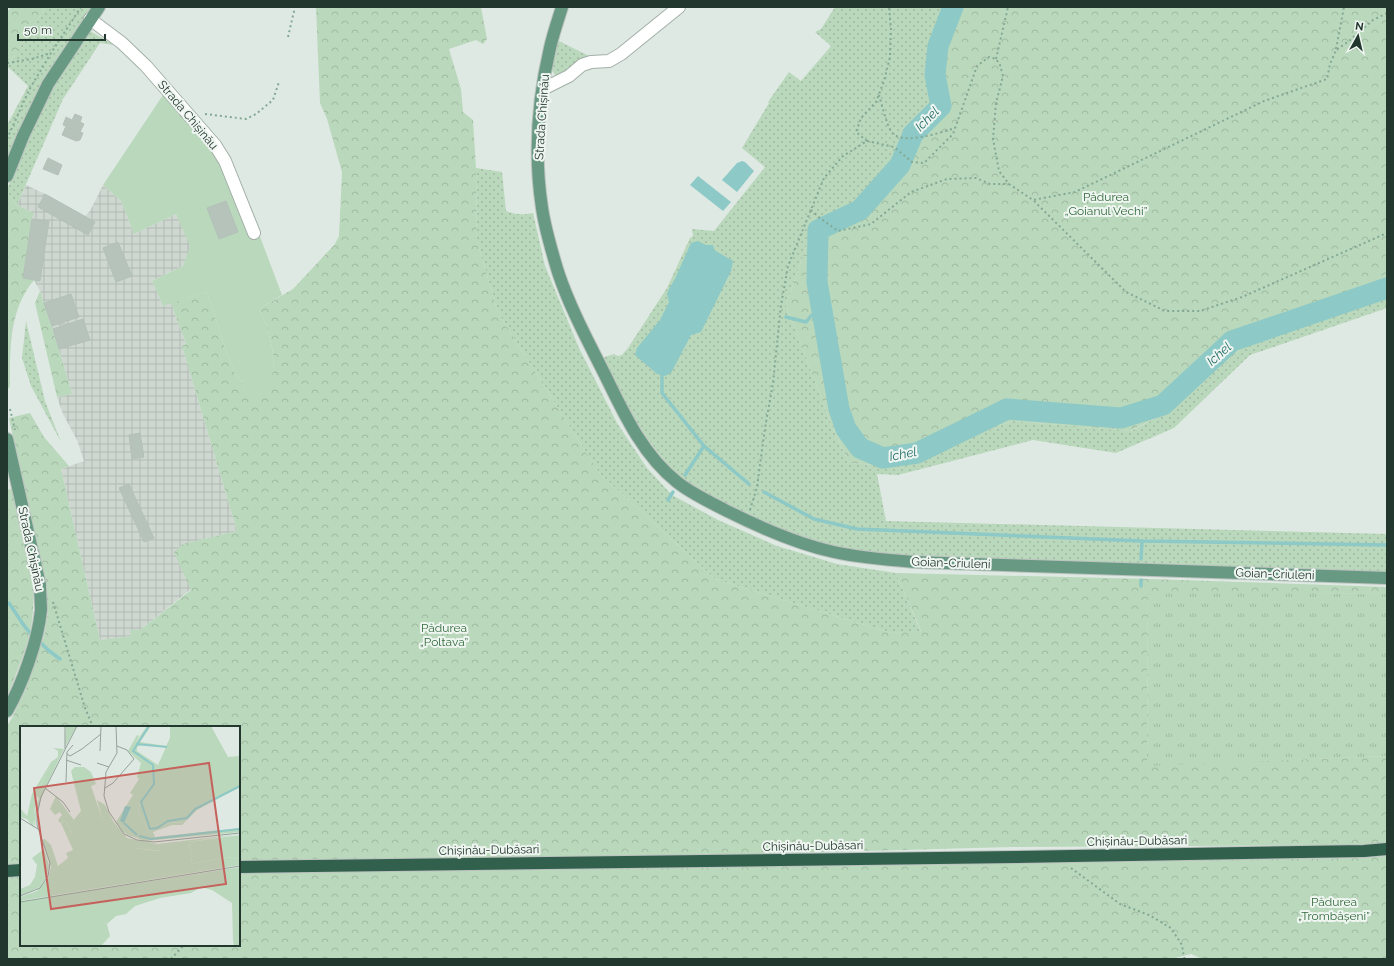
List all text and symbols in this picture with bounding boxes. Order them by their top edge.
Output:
scale bar [18,16,105,42]
north arrow [1338,16,1378,56]
text: N [1354,20,1364,34]
text: 50 m [24,23,52,37]
street label: Strada Chișinău [532,74,552,160]
street label: Strada Chișinău [155,78,221,152]
water label: Ichel [912,104,942,134]
park label: Pădurea „Goianul Vechi” [1065,190,1148,218]
water label: Ichel [1204,339,1235,369]
water label: Ichel [888,444,919,464]
street label: Strada Chișinău [15,506,47,592]
street label: Goian-Criuleni [911,555,991,571]
street label: Goian-Criuleni [1235,566,1315,582]
park label: Pădurea „Poltava” [420,621,469,649]
inset map [20,726,240,946]
street label: Chișinău-Dubăsari [1086,833,1188,849]
street label: Chișinău-Dubăsari [762,838,864,854]
street label: Chișinău-Dubăsari [438,842,540,858]
park label: Pădurea „Trombășeni” [1298,895,1370,923]

